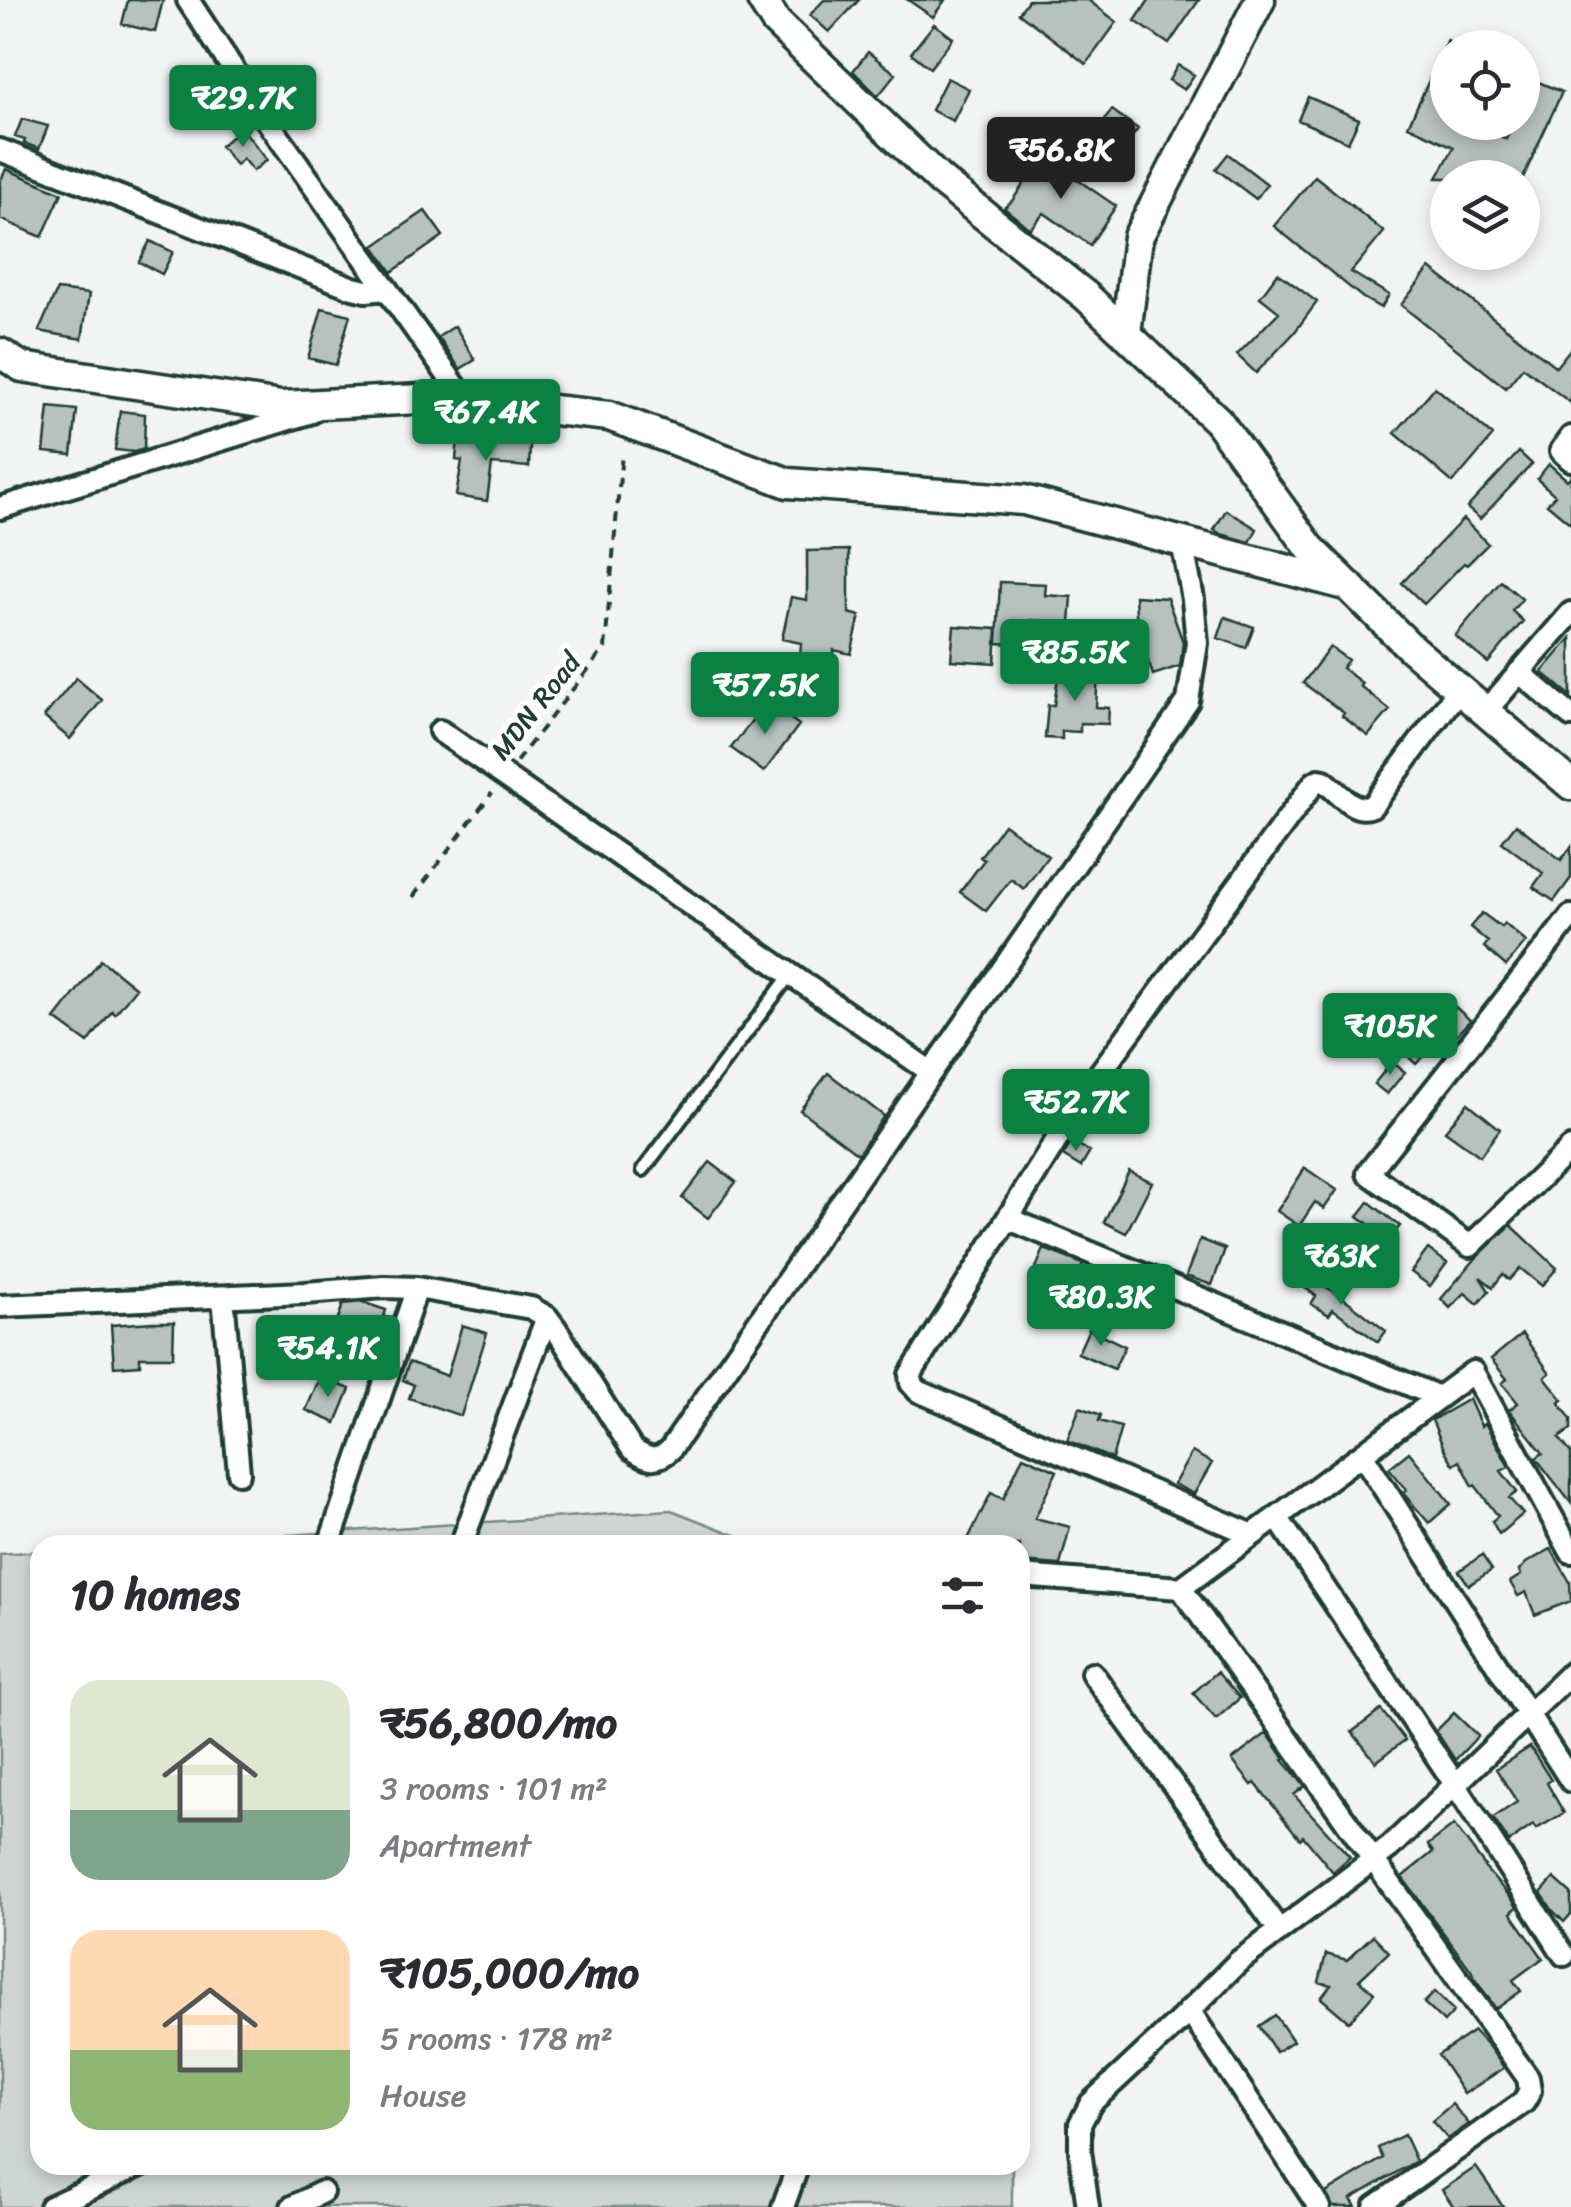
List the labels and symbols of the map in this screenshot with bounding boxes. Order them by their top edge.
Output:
pin: ₹29.7K [162,65,324,150]
pin: ₹56.8K [980,117,1142,202]
pin: ₹67.4K [405,379,567,464]
pin: ₹85.5K [994,619,1156,704]
street label: MDN Road [477,640,595,771]
pin: ₹57.5K [684,652,846,737]
pin: ₹105K [1320,993,1460,1078]
pin: ₹52.7K [995,1069,1157,1154]
pin: ₹63K [1282,1223,1400,1308]
pin: ₹80.3K [1020,1264,1182,1349]
pin: ₹54.1K [247,1315,409,1400]

